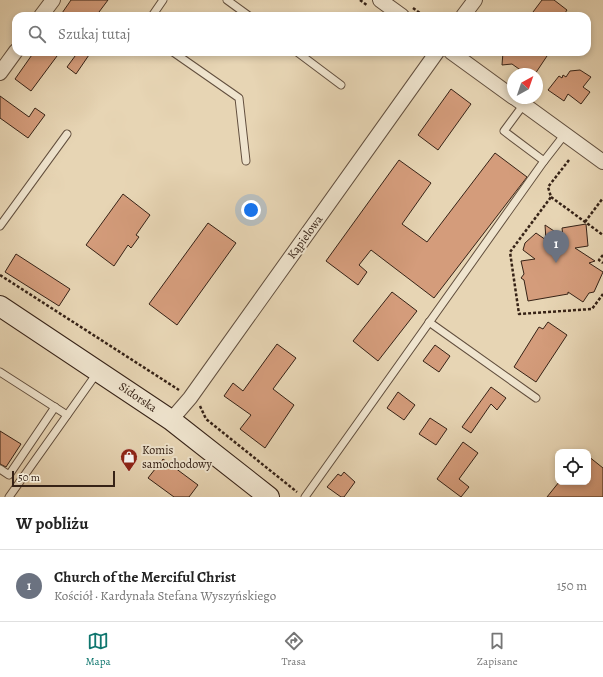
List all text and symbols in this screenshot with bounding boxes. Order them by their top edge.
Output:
search box [12,12,591,56]
icon: search [26,23,48,45]
text: Szukaj tutaj [58,24,131,44]
north arrow [507,68,543,104]
your location [241,200,261,220]
street label: Kąpielowa [284,211,327,262]
pin: 1 [543,230,569,263]
street label: Sidorska [116,378,161,416]
place label: Komis samochodowy [142,442,213,472]
shop icon: Komis samochodowy [119,447,139,472]
map controls [555,449,591,485]
button: locate [555,449,591,485]
scale bar [12,469,115,488]
text: 50 m [18,470,40,485]
text: W pobliżu [16,512,88,535]
text: Church of the Merciful Christ [54,567,236,587]
text: 1 [27,577,31,594]
text: 150 m [557,577,587,594]
text: Kościół · Kardynała Stefana Wyszyńskiego [54,587,276,604]
tab: Mapa [85,630,111,669]
tab: Trasa [282,630,306,669]
tab: Zapisane [477,630,518,669]

